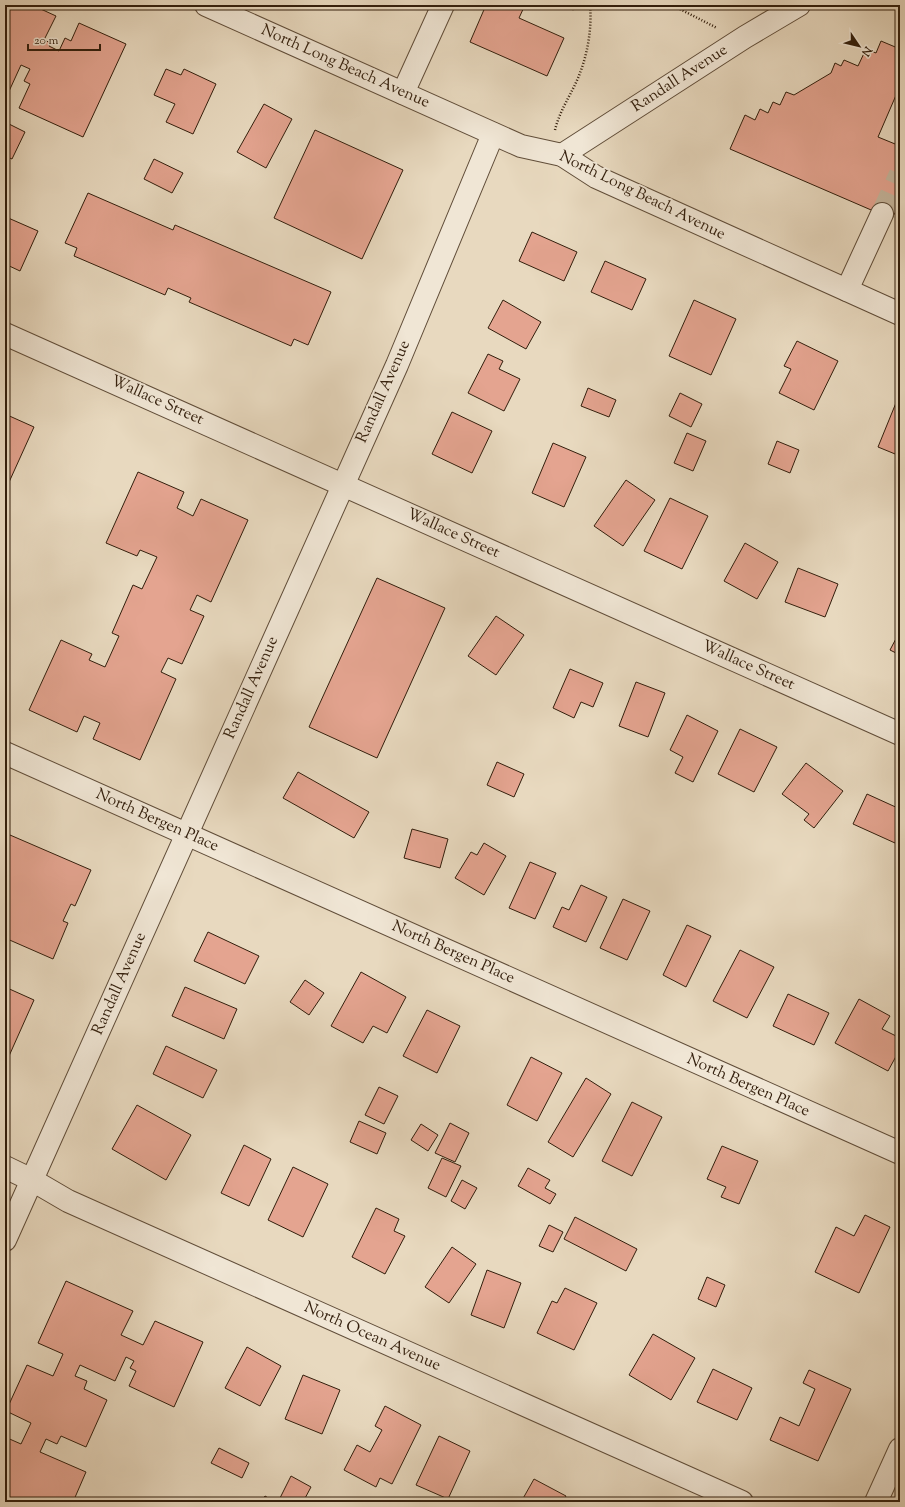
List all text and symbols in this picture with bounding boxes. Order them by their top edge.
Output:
street label: North Long Beach Avenue [257,19,433,115]
scale bar [28,26,100,52]
north arrow [839,26,879,66]
text: 20 m [34,32,59,50]
street label: Randall Avenue [627,39,733,119]
text: N [857,42,876,60]
street label: North Long Beach Avenue [555,146,729,246]
street label: Randall Avenue [351,337,417,447]
street label: Wallace Street [107,370,208,432]
street label: Wallace Street [403,503,504,565]
street label: Randall Avenue [219,633,285,743]
street label: Wallace Street [698,635,799,697]
street label: North Bergen Place [92,784,222,858]
street label: North Bergen Place [388,916,518,990]
street label: Randall Avenue [87,929,153,1039]
street label: North Bergen Place [683,1049,813,1123]
street label: North Ocean Avenue [300,1296,444,1378]

